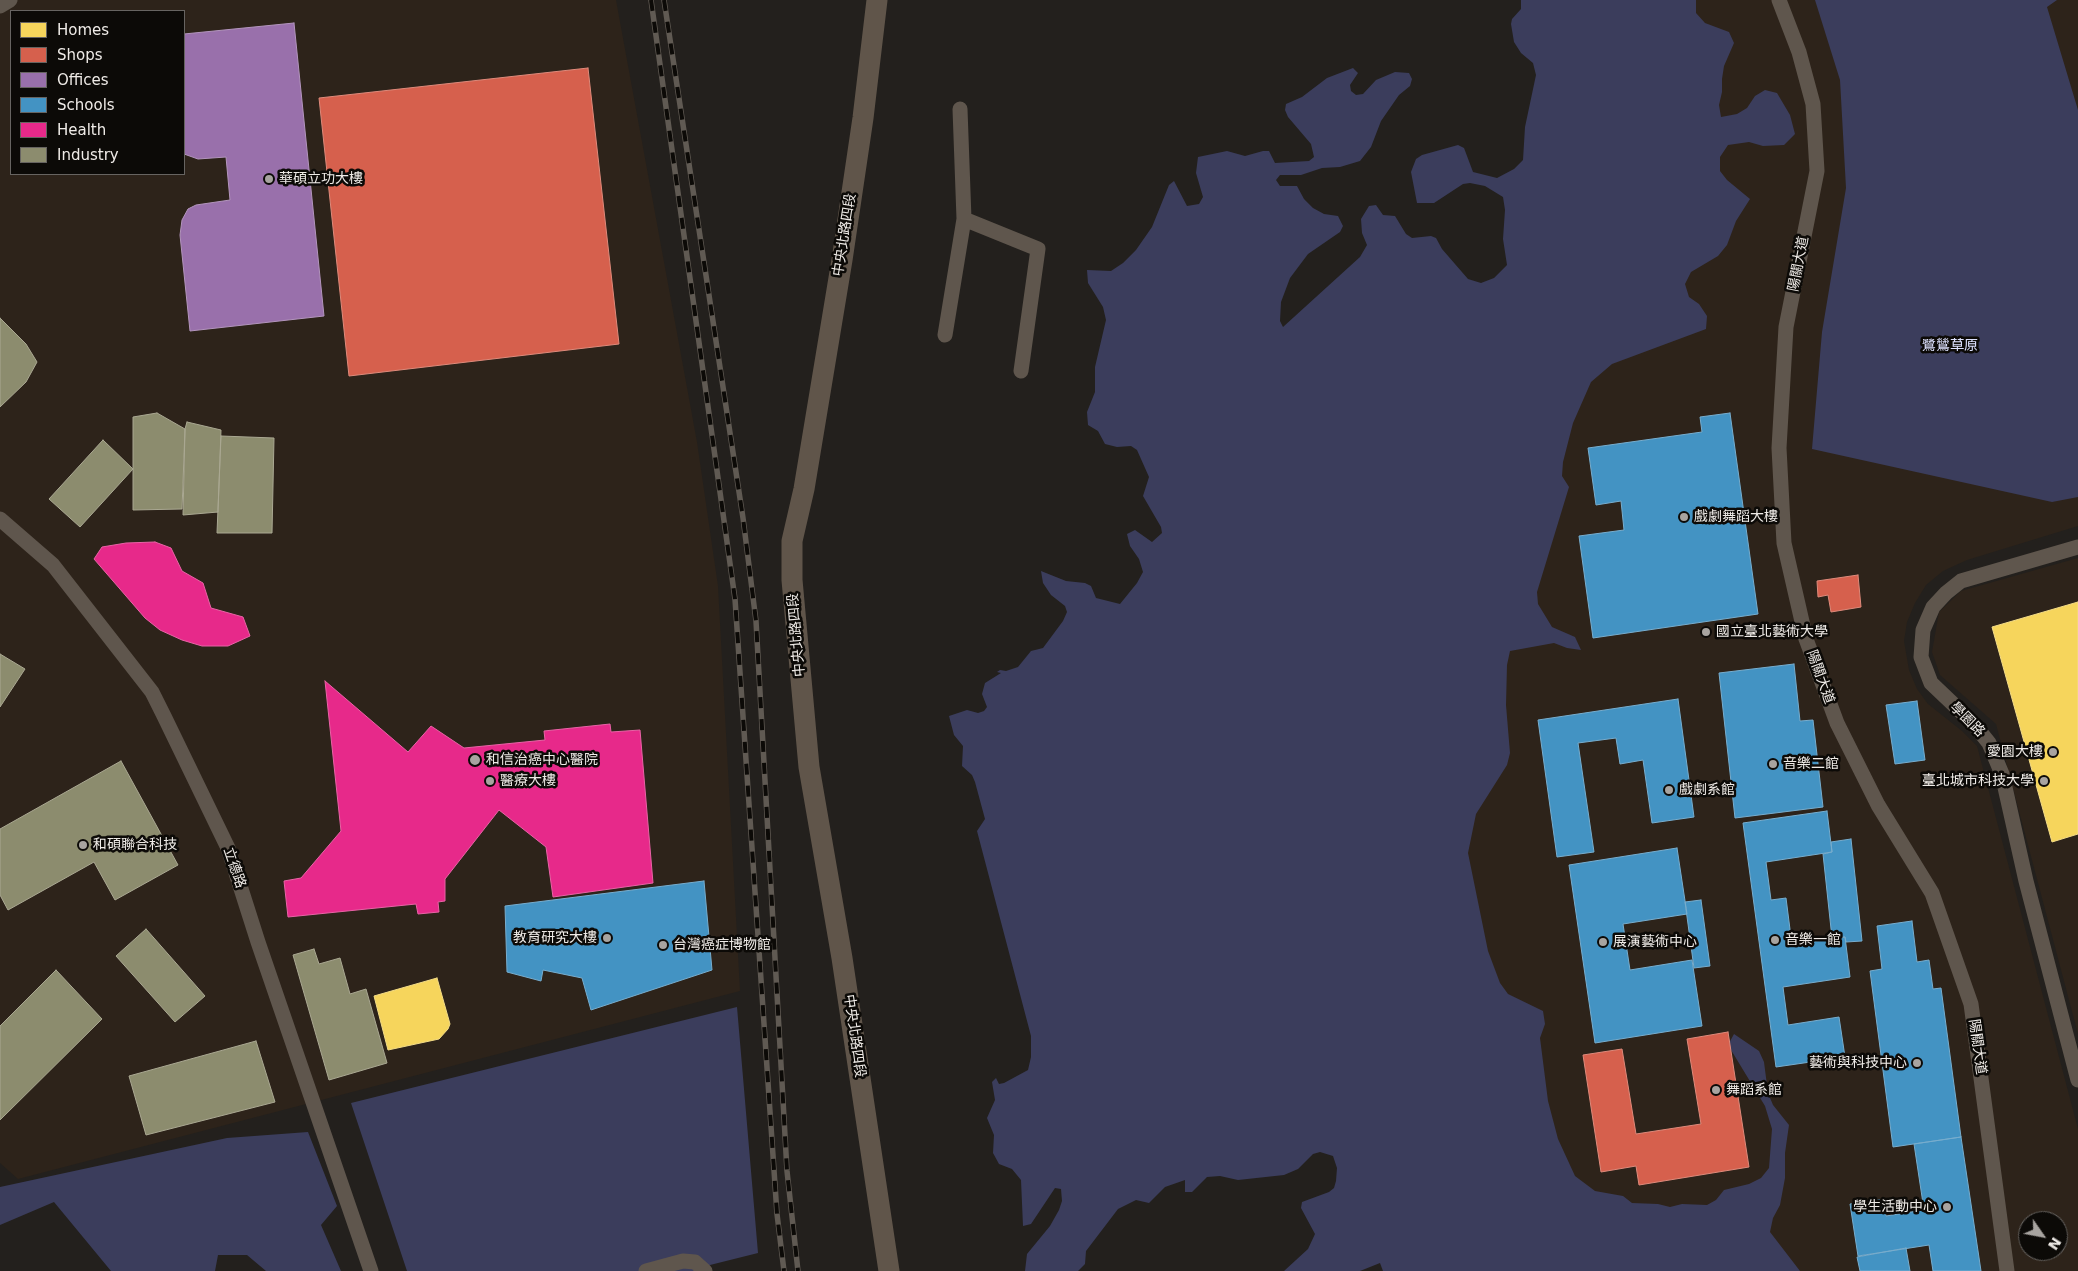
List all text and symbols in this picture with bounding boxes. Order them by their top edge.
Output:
legend [10,10,185,175]
text: Homes [57,21,109,39]
text: Shops [57,46,103,64]
text: Offices [57,71,109,89]
text: Schools [57,96,115,114]
text: Health [57,121,106,139]
text: Industry [57,146,119,164]
place label: 華碩立功大樓 [279,171,363,187]
marker: 華碩立功大樓 [263,173,275,185]
street label: 中央北路四段 [830,192,860,278]
street label: 陽關大道 [1785,235,1813,293]
park label: 鷺鷥草原 [1922,338,1978,354]
place label: 戲劇舞蹈大樓 [1694,509,1778,525]
marker: 戲劇舞蹈大樓 [1678,511,1690,523]
street label: 中央北路四段 [785,592,809,678]
place label: 國立臺北藝術大學 [1716,624,1828,640]
marker: 國立臺北藝術大學 [1700,626,1712,638]
street label: 陽關大道 [1803,648,1837,706]
street label: 學園路 [1946,699,1988,741]
place label: 愛園大樓 [1987,744,2043,760]
marker: 愛園大樓 [2047,746,2059,758]
place label: 和信治癌中心醫院 [486,752,598,768]
marker: 和信治癌中心醫院 [468,753,482,767]
place label: 音樂二館 [1783,756,1839,772]
marker: 音樂二館 [1767,758,1779,770]
place label: 醫療大樓 [500,773,556,789]
place label: 臺北城市科技大學 [1922,773,2034,789]
marker: 醫療大樓 [484,775,496,787]
marker: 臺北城市科技大學 [2038,775,2050,787]
place label: 戲劇系館 [1679,782,1735,798]
marker: 戲劇系館 [1663,784,1675,796]
place label: 和碩聯合科技 [93,837,177,853]
marker: 和碩聯合科技 [77,839,89,851]
street label: 立德路 [219,845,249,891]
place label: 教育研究大樓 [513,930,597,946]
marker: 教育研究大樓 [601,932,613,944]
place label: 音樂一館 [1785,932,1841,948]
place label: 展演藝術中心 [1613,934,1697,950]
marker: 音樂一館 [1769,934,1781,946]
marker: 展演藝術中心 [1597,936,1609,948]
place label: 台灣癌症博物館 [673,937,771,953]
marker: 台灣癌症博物館 [657,939,669,951]
street label: 中央北路四段 [840,993,868,1079]
street label: 陽關大道 [1965,1018,1989,1076]
place label: 藝術與科技中心 [1809,1055,1907,1071]
marker: 藝術與科技中心 [1911,1057,1923,1069]
place label: 舞蹈系館 [1726,1082,1782,1098]
marker: 舞蹈系館 [1710,1084,1722,1096]
place label: 學生活動中心 [1853,1199,1937,1215]
marker: 學生活動中心 [1941,1201,1953,1213]
north arrow [2018,1211,2068,1261]
text: N [2045,1234,2065,1253]

